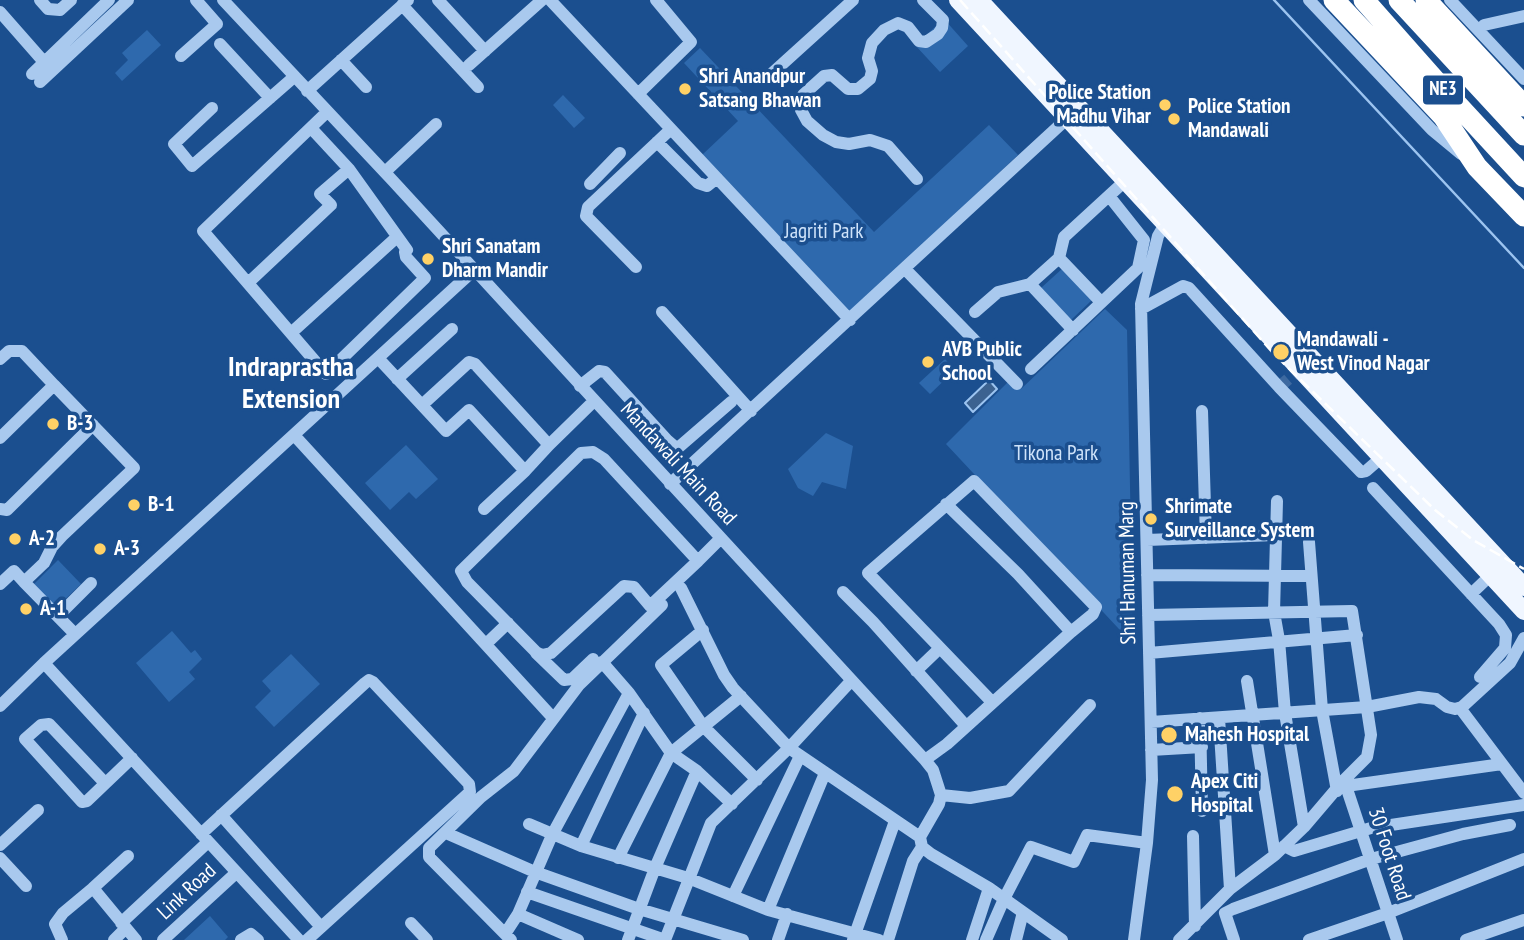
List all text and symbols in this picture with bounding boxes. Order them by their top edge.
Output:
place label: Shri Anandpur Satsang Bhawan [699,64,821,114]
road number: NE3 [1422,74,1464,106]
place label: Police Station Madhu Vihar [1048,80,1151,130]
marker: Shri Anandpur Satsang Bhawan [677,81,693,97]
place label: Police Station Mandawali [1188,94,1291,144]
marker: Police Station Madhu Vihar [1157,97,1173,113]
marker: Police Station Mandawali [1166,111,1182,127]
park label: Jagriti Park [785,219,863,245]
place label: Shri Sanatam Dharm Mandir [442,234,548,284]
marker: Shri Sanatam Dharm Mandir [420,251,436,267]
place label: Mandawali - West Vinod Nagar [1297,327,1430,377]
place label: AVB Public School [942,337,1022,387]
marker: Mandawali - West Vinod Nagar [1271,342,1291,362]
district label: Indraprastha Extension [228,351,354,417]
marker: AVB Public School [920,354,936,370]
street label: Mandawali Main Road [615,397,741,531]
place label: B-3 [67,411,94,437]
marker: B-3 [45,416,61,432]
park label: Tikona Park [1014,441,1098,467]
place label: B-1 [148,492,175,518]
place label: Shrimate Surveillance System [1165,494,1314,544]
marker: B-1 [126,497,142,513]
street label: Shri Hanuman Marg [1114,501,1142,645]
marker: Shrimate Surveillance System [1143,511,1159,527]
place label: A-2 [29,526,55,552]
marker: A-2 [7,531,23,547]
place label: A-3 [114,536,140,562]
marker: A-3 [92,541,108,557]
place label: A-1 [40,596,66,622]
marker: A-1 [18,601,34,617]
place label: Mahesh Hospital [1185,722,1309,748]
marker: Mahesh Hospital [1159,725,1179,745]
place label: Apex Citi Hospital [1191,769,1258,819]
marker: Apex Citi Hospital [1165,784,1185,804]
street label: 30 Foot Road [1362,804,1416,904]
street label: Link Road [152,859,222,925]

